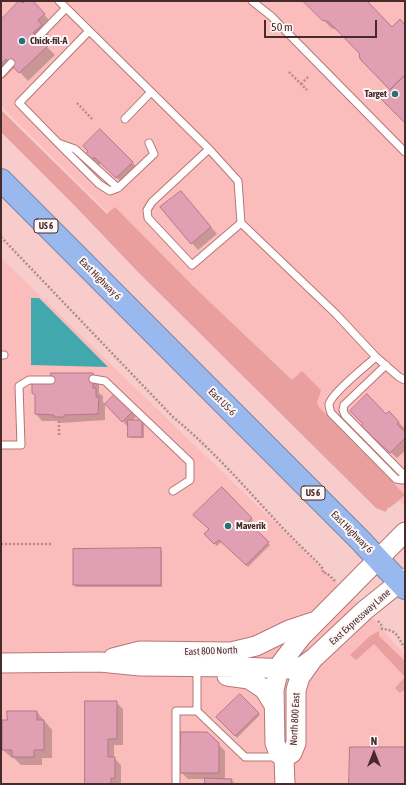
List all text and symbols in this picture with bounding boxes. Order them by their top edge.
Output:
scale bar [266,12,379,38]
text: 50 m [271,20,293,34]
place label: Chick-fil-A [30,35,67,47]
marker: Chick-fil-A [17,36,27,46]
place label: Target [364,88,387,100]
marker: Target [390,89,400,99]
road number: US 6 [34,219,58,233]
street label: East Highway 6 [76,255,124,303]
street label: East US-6 [206,386,238,418]
road number: US 6 [301,486,325,500]
street label: East Highway 6 [328,508,376,556]
place label: Maverik [236,520,266,532]
marker: Maverik [223,521,233,531]
street label: East Expressway Lane [327,586,393,648]
street label: East 800 North [184,644,238,658]
street label: North 800 East [288,692,302,746]
north arrow [354,733,394,773]
text: N [371,735,377,747]

